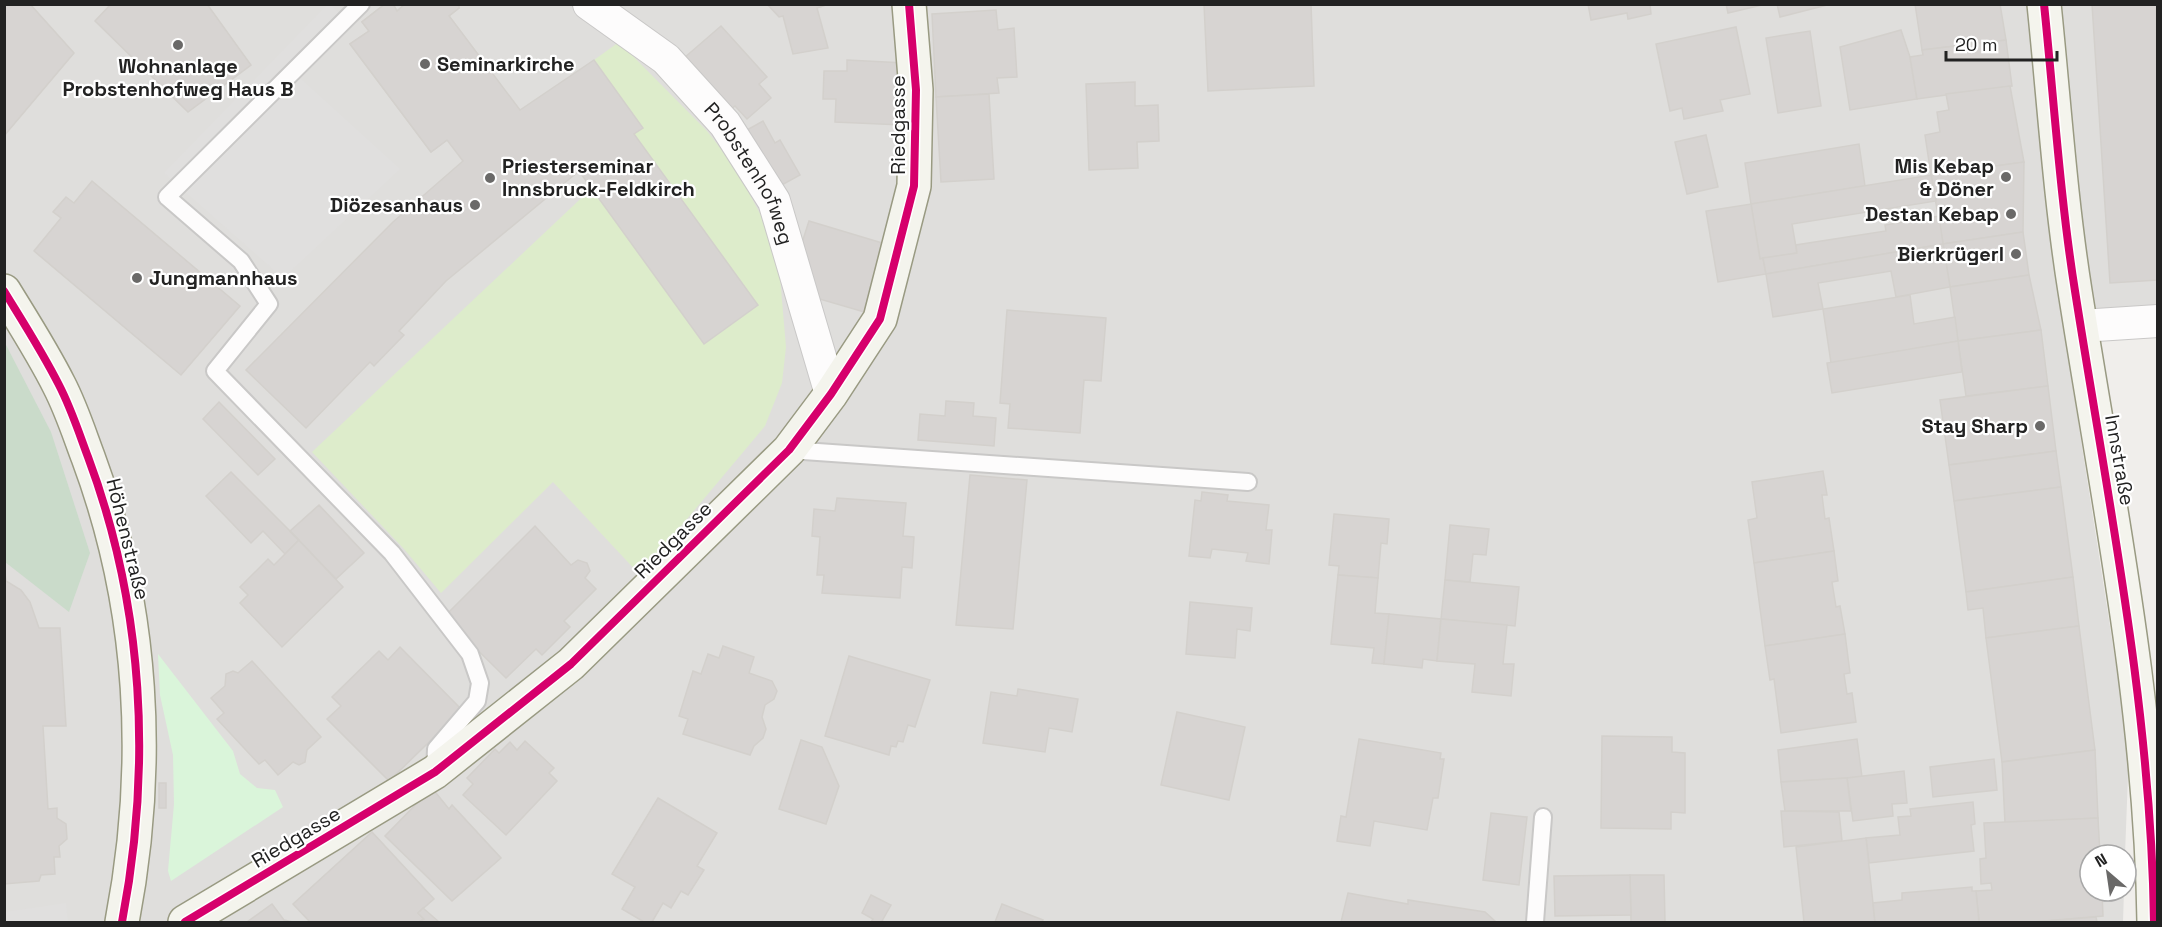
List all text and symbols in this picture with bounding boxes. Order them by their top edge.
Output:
scale bar [1946,24,2057,62]
text: 20 m [1955,33,1998,56]
marker: Wohnanlage Probstenhofweg Haus B [171,38,185,52]
place label: Seminarkirche [437,51,575,77]
place label: Wohnanlage Probstenhofweg Haus B [62,53,294,102]
marker: Seminarkirche [418,57,432,71]
street label: Riedgasse [885,75,911,175]
street label: Probstenhofweg [699,97,799,248]
place label: Priesterseminar Innsbruck-Feldkirch [502,153,695,202]
place label: Mis Kebap & Döner [1895,153,1994,202]
marker: Mis Kebap & Döner [1999,170,2013,184]
marker: Priesterseminar Innsbruck-Feldkirch [483,171,497,185]
place label: Diözesanhaus [330,192,463,218]
marker: Diözesanhaus [468,198,482,212]
place label: Destan Kebap [1865,201,1999,227]
marker: Destan Kebap [2004,207,2018,221]
place label: Bierkrügerl [1897,241,2004,267]
marker: Bierkrügerl [2009,247,2023,261]
place label: Jungmannhaus [149,265,298,291]
marker: Jungmannhaus [130,271,144,285]
street label: Innstraße [2099,412,2141,508]
place label: Stay Sharp [1921,413,2028,439]
marker: Stay Sharp [2033,419,2047,433]
street label: Höhenstraße [100,475,156,603]
street label: Riedgasse [629,496,717,584]
street label: Riedgasse [247,800,345,874]
north arrow [2078,843,2138,903]
text: N [2091,849,2111,872]

